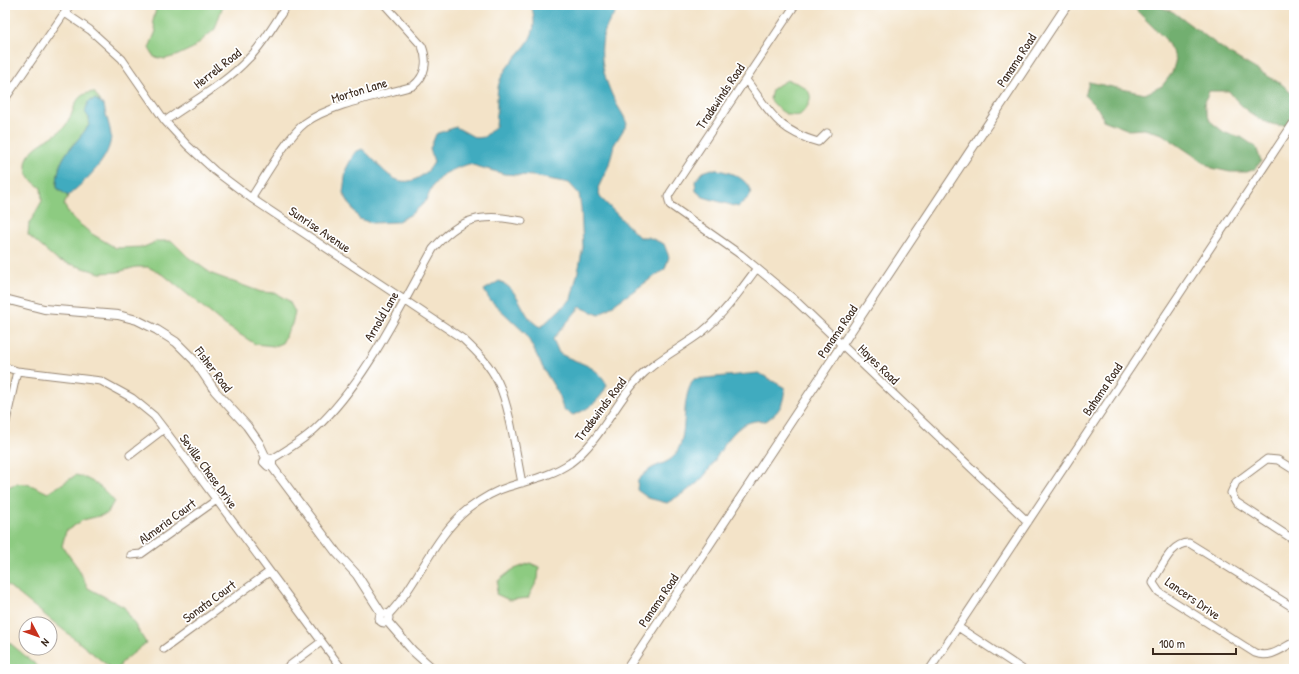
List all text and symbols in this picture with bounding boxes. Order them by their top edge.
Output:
street label: Panama Road [992,30,1040,90]
street label: Herrell Road [189,44,245,92]
street label: Tradewinds Road [691,60,749,132]
street label: Morton Lane [329,73,389,107]
street label: Sunrise Avenue [285,202,355,256]
street label: Arnold Lane [359,288,403,344]
street label: Panama Road [813,301,861,361]
street label: Hayes Road [854,340,904,388]
street label: Fisher Road [190,342,237,395]
street label: Bahama Road [1078,359,1126,419]
street label: Tradewinds Road [570,373,630,445]
street label: Seville Chase Drive [176,430,242,512]
street label: Almeria Court [135,494,200,548]
street label: Panama Road [634,570,682,630]
street label: Lancers Drive [1162,572,1224,624]
street label: Sonata Court [179,575,240,626]
north arrow [18,616,58,656]
scale bar [1153,630,1236,656]
text: 100 m [1159,635,1185,652]
text: N [38,636,53,649]

